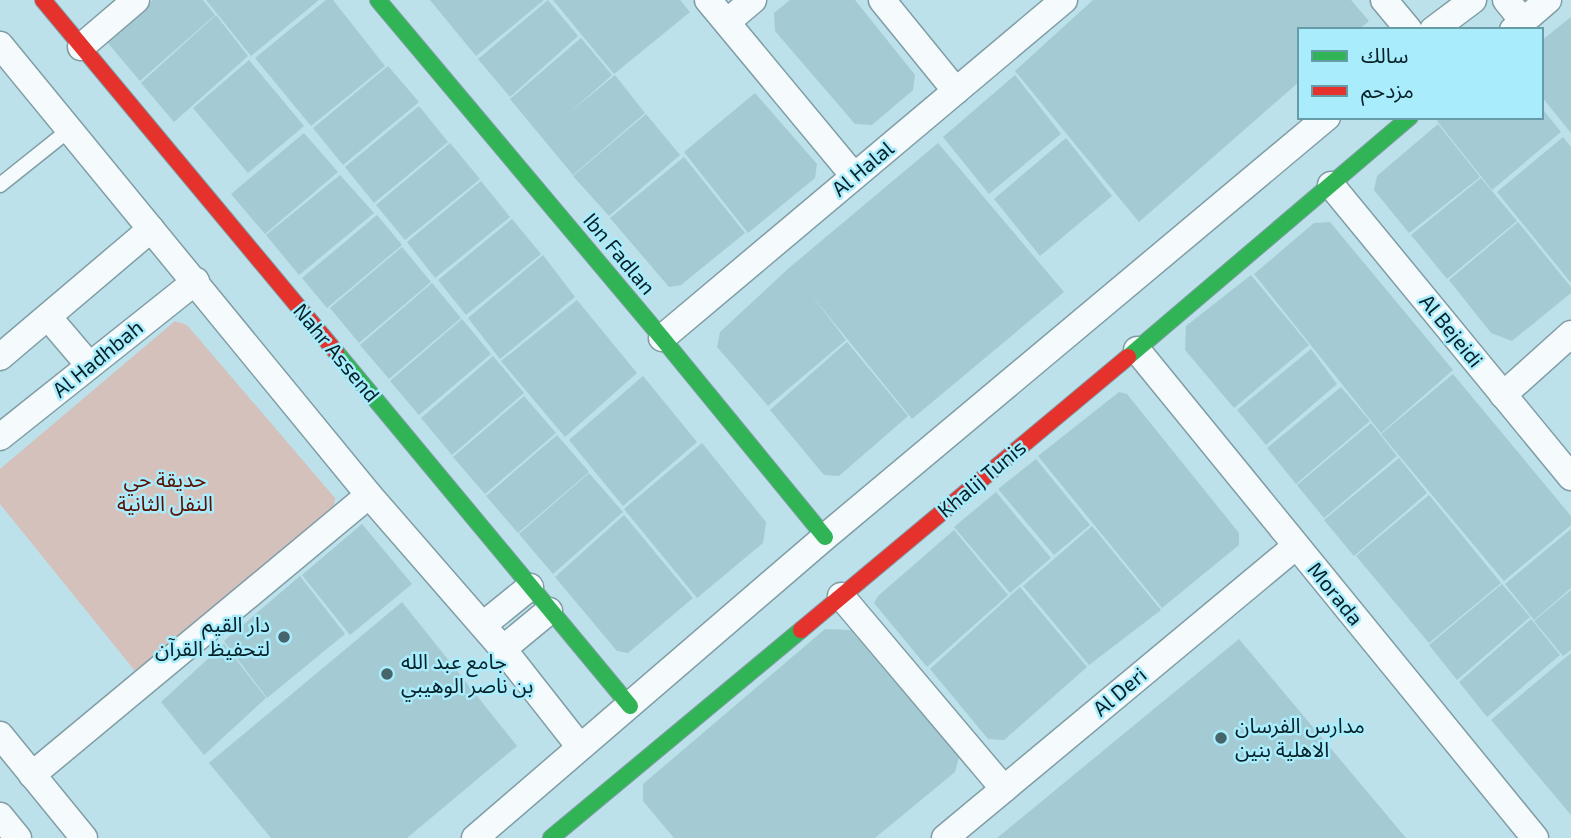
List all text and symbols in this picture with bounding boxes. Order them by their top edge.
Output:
legend [1298,28,1543,119]
text: سالك [1361,42,1408,67]
text: مزدحم [1361,77,1414,106]
street label: Al Halal [826,134,899,201]
street label: Ibn Fadlan [579,207,661,299]
street label: Al Bejeidi [1414,288,1489,372]
street label: Nahr Assend [289,298,385,406]
street label: Al Hadhbah [47,314,147,402]
street label: Khalij Tunis [932,434,1031,523]
park label: حديقة حي النفل الثانية [117,466,213,516]
street label: Morada [1303,556,1369,630]
place label: دار القيم لتحفيظ القرآن [155,611,270,661]
marker: دار القيم لتحفيظ القرآن [276,629,292,645]
place label: جامع عبد الله بن ناصر الوهيبي [401,648,533,702]
street label: Al Deri [1087,661,1151,720]
marker: جامع عبد الله بن ناصر الوهيبي [379,666,395,682]
place label: مدارس الفرسان الاهلية بنين [1235,712,1365,762]
marker: مدارس الفرسان الاهلية بنين [1213,730,1229,746]

